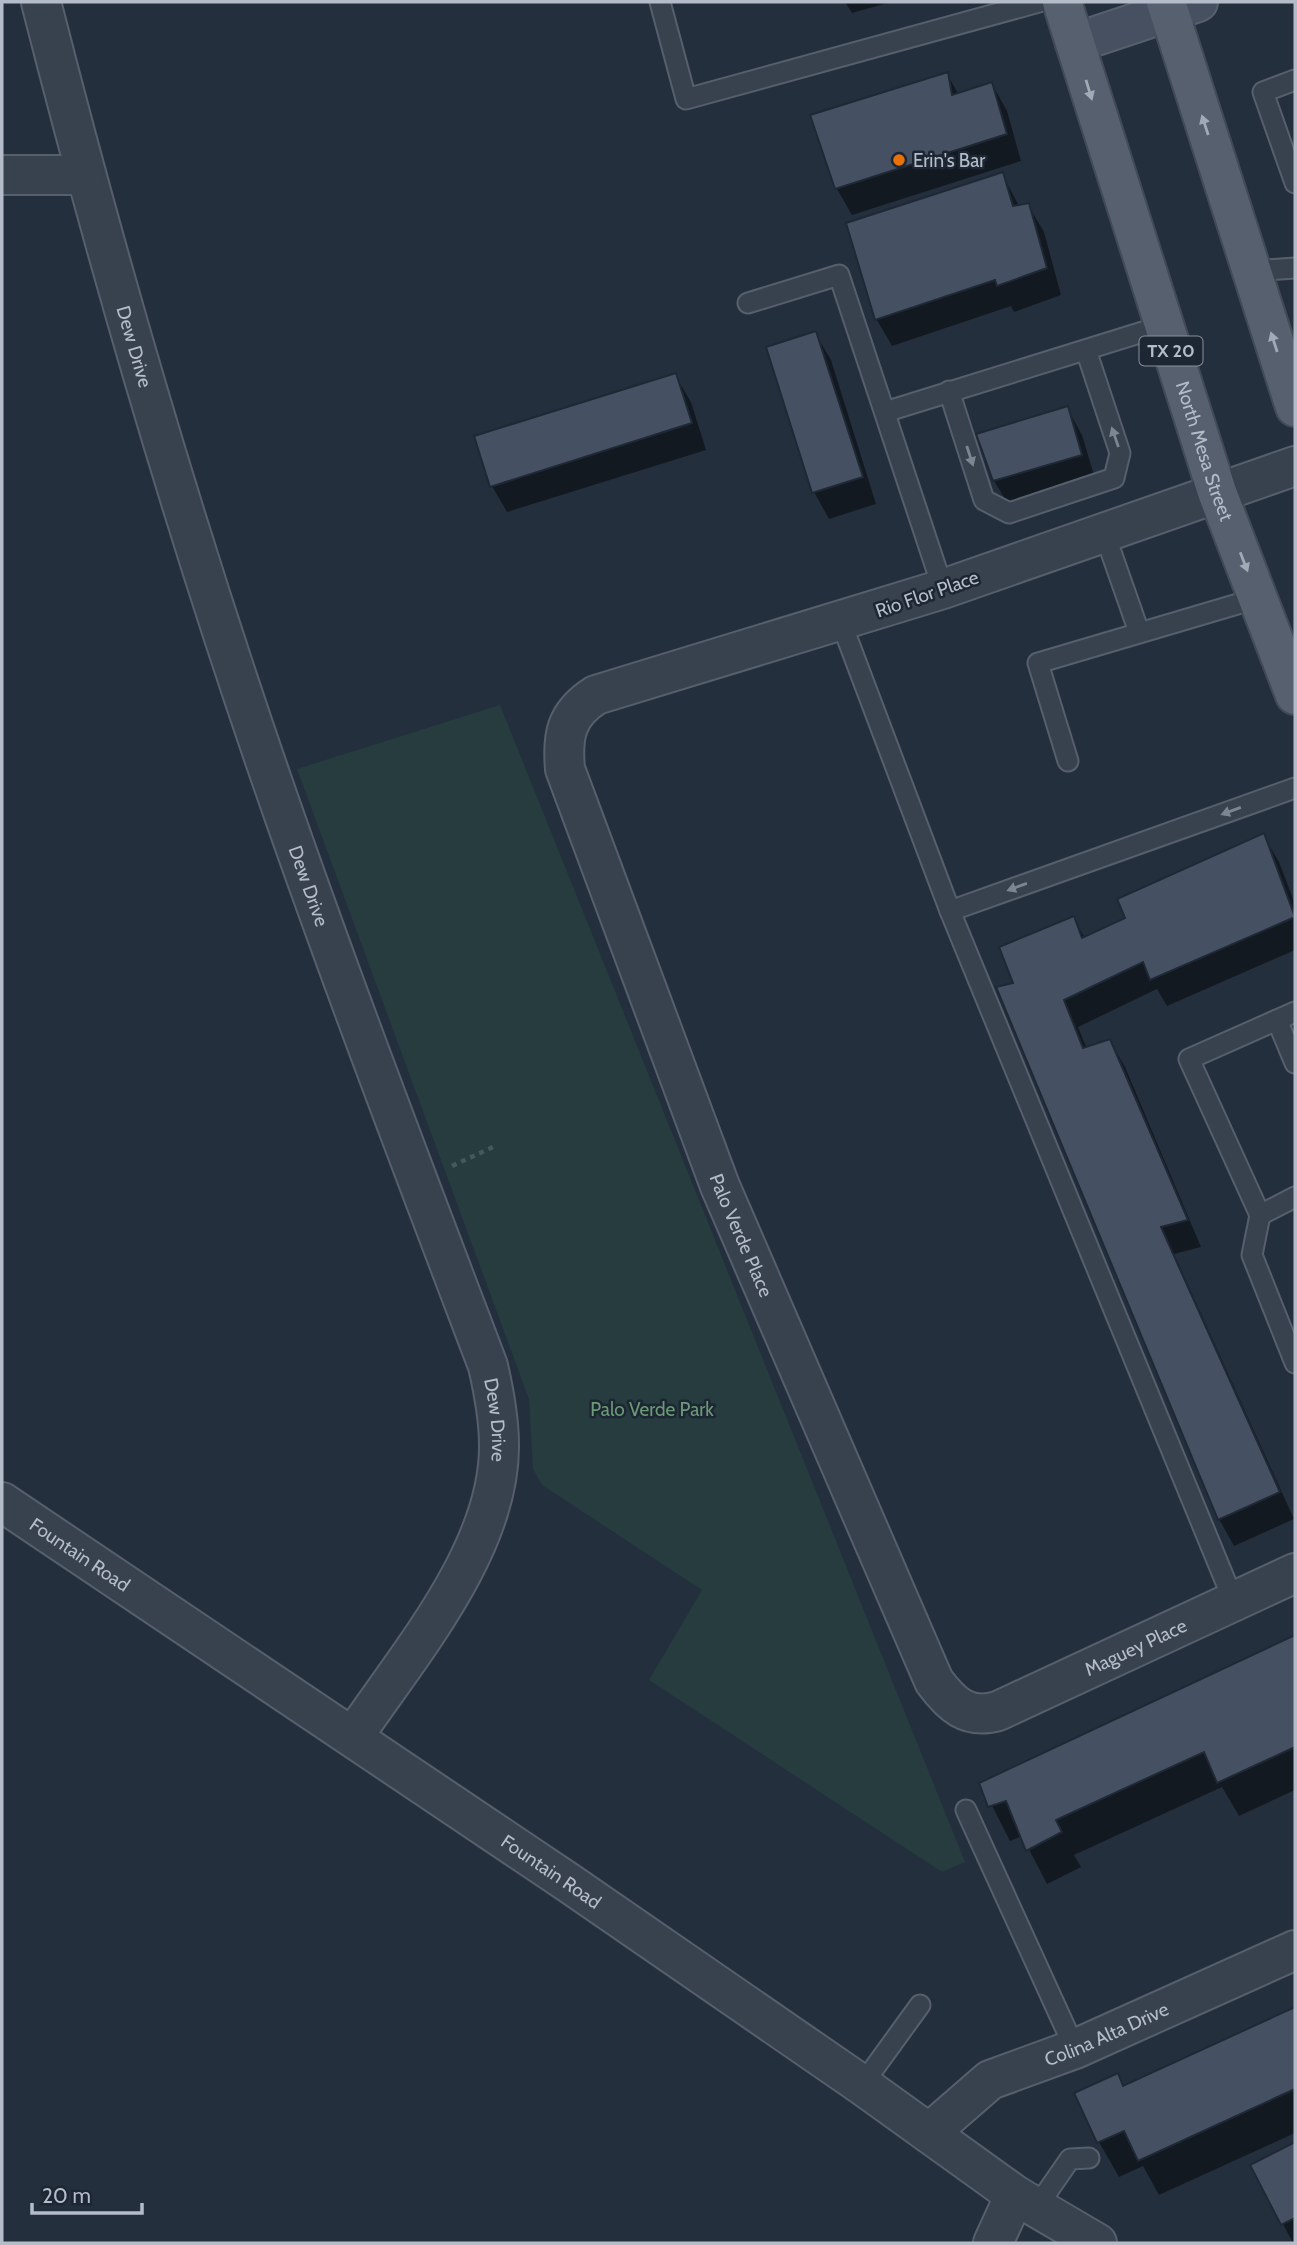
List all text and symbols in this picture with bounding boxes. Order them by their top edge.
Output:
one-way arrow [1085,80,1095,101]
one-way arrow [1199,114,1209,135]
place label: Erin's Bar [913,149,985,172]
marker: Erin's Bar [891,152,907,168]
street label: Dew Drive [112,303,157,390]
one-way arrow [1269,331,1279,352]
road number: TX 20 [1140,337,1202,366]
street label: North Mesa Street [1171,378,1239,525]
one-way arrow [1109,426,1120,447]
one-way arrow [965,446,976,467]
one-way arrow [1239,552,1250,573]
street label: Rio Flor Place [872,566,982,622]
one-way arrow [1220,806,1241,817]
street label: Dew Drive [284,842,334,930]
one-way arrow [1006,882,1027,893]
street label: Palo Verde Place [705,1170,778,1301]
street label: Dew Drive [480,1376,511,1463]
park label: Palo Verde Park [590,1398,714,1421]
street label: Fountain Road [26,1513,134,1596]
street label: Maguey Place [1081,1613,1191,1681]
street label: Fountain Road [497,1829,606,1913]
street label: Colina Alta Drive [1041,1997,1172,2071]
scale bar [32,2172,142,2216]
text: 20 m [42,2183,91,2208]

